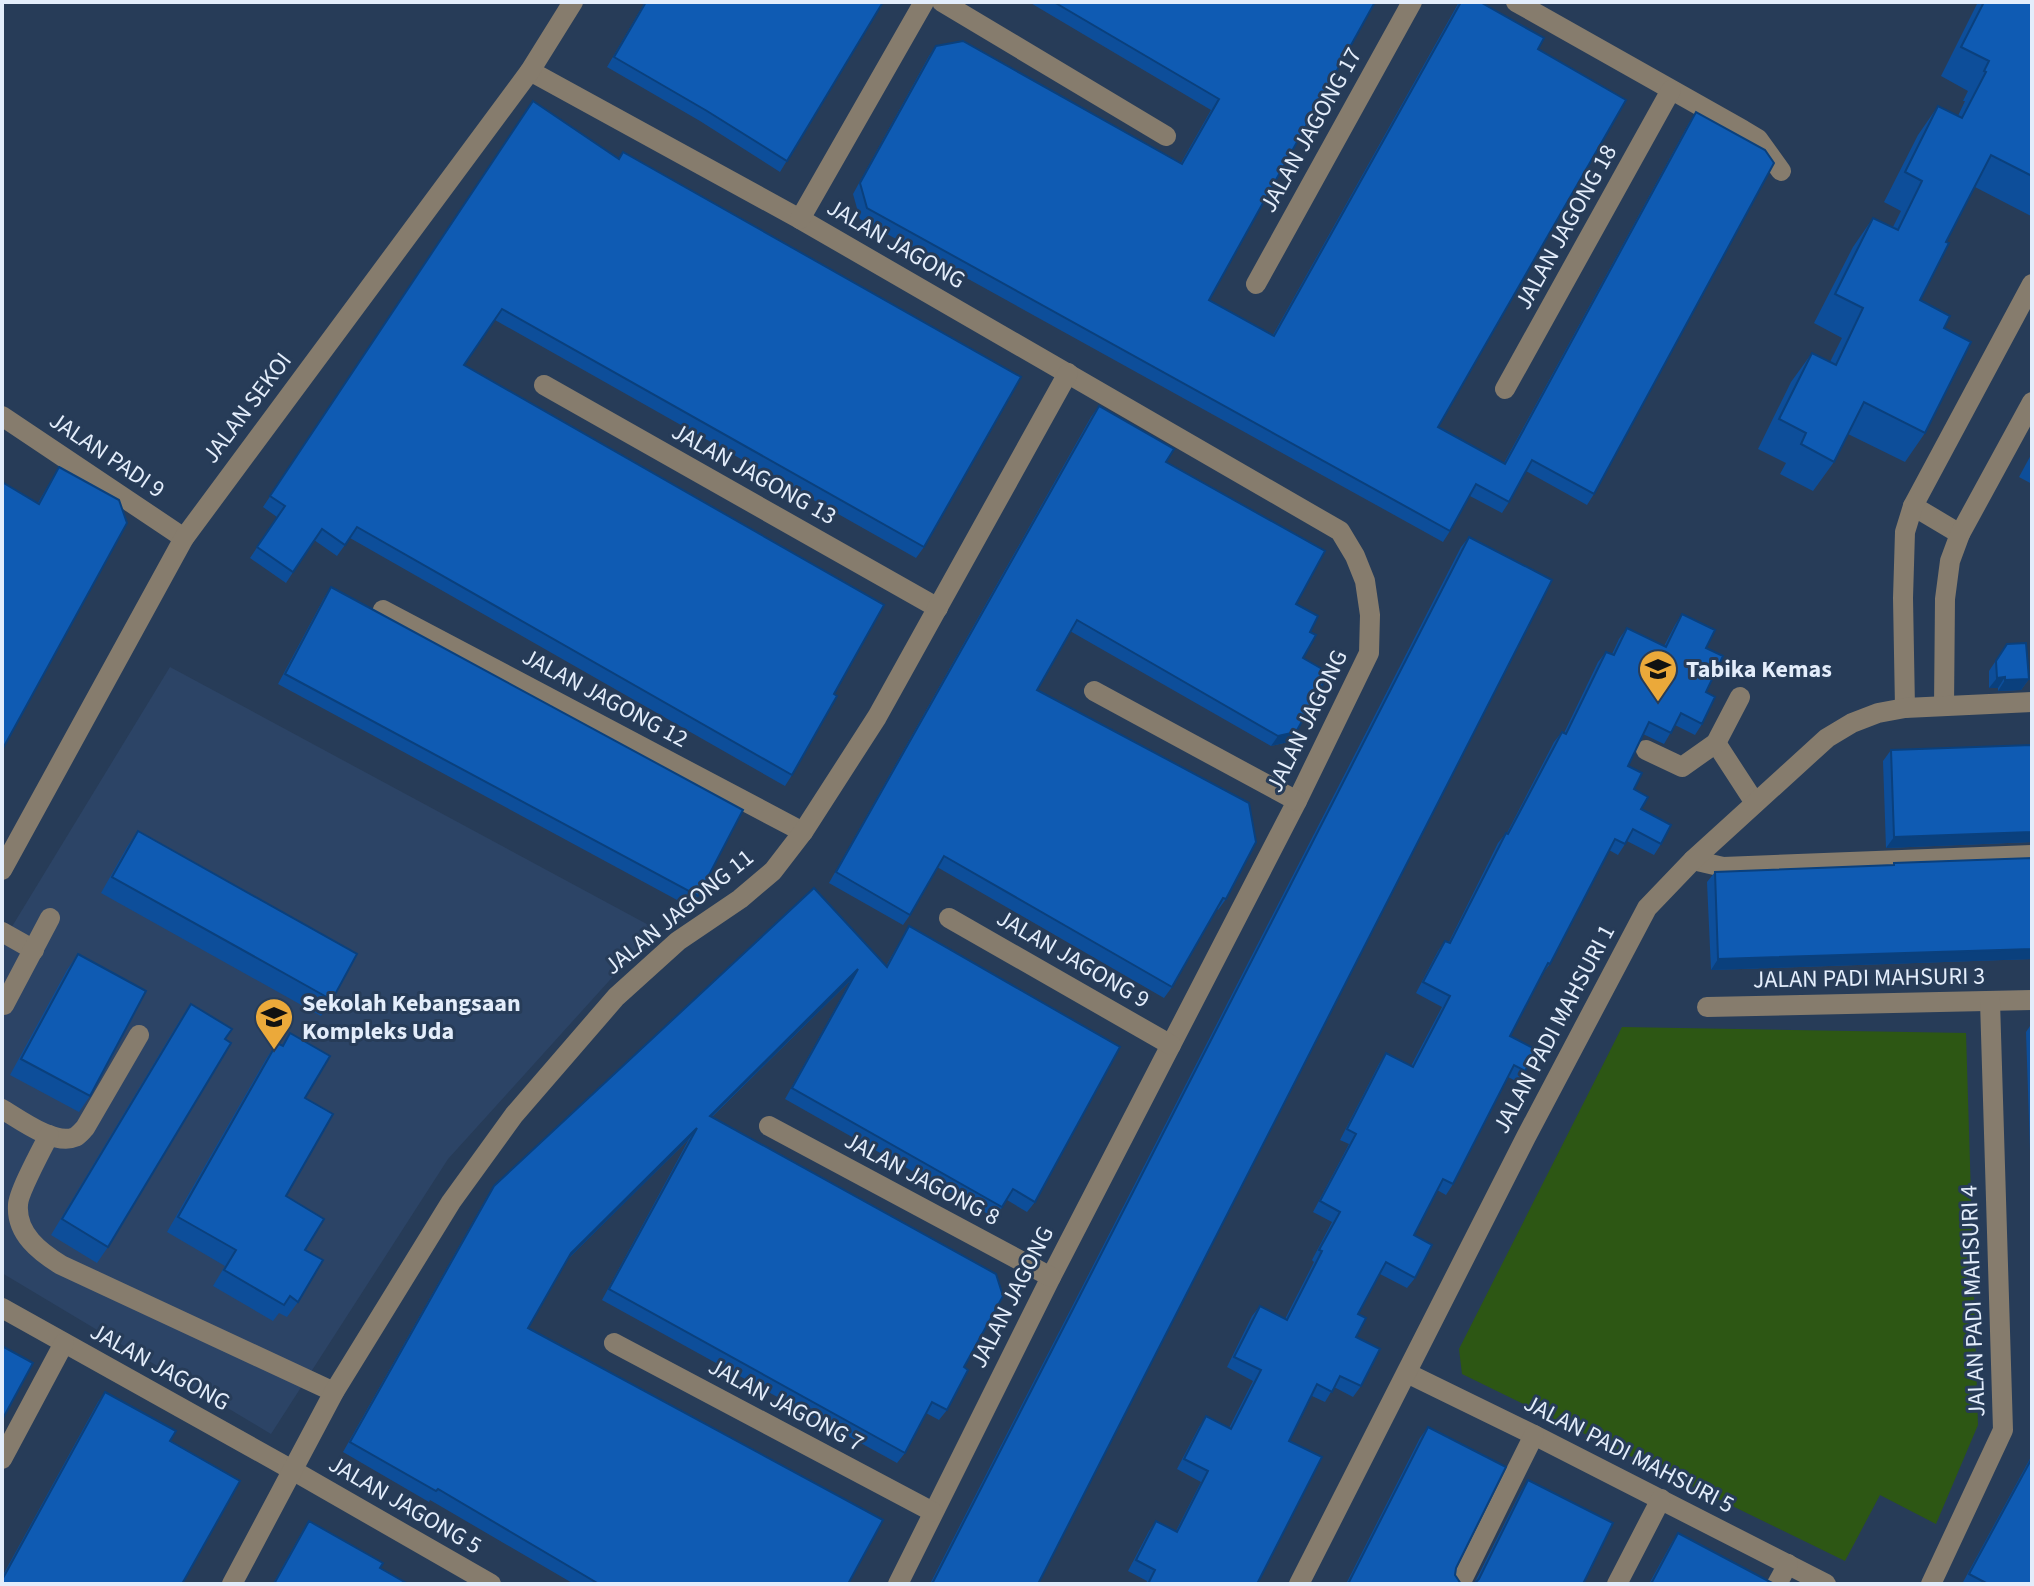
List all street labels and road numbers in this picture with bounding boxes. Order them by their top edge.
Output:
street label: JALAN JAGONG 17 [1251,41,1371,219]
street label: JALAN JAGONG 18 [1506,138,1626,316]
street label: JALAN JAGONG [820,190,972,298]
street label: JALAN SEKOI [194,345,300,471]
street label: JALAN PADI 9 [42,403,172,507]
street label: JALAN JAGONG 13 [665,414,843,534]
street label: JALAN JAGONG 12 [516,639,694,757]
street label: JALAN JAGONG [1257,644,1357,798]
street label: JALAN JAGONG 11 [597,841,761,983]
street label: JALAN JAGONG 9 [990,901,1156,1017]
street label: JALAN PADI MAHSURI 1 [1484,918,1624,1140]
street label: JALAN PADI MAHSURI 3 [1753,958,1985,998]
street label: JALAN JAGONG 8 [838,1123,1006,1235]
street label: JALAN PADI MAHSURI 4 [1951,1184,1995,1418]
street label: JALAN JAGONG [961,1220,1063,1374]
street label: JALAN JAGONG [84,1314,236,1420]
street label: JALAN JAGONG 7 [702,1349,870,1461]
street label: JALAN PADI MAHSURI 5 [1518,1386,1740,1522]
street label: JALAN JAGONG 5 [322,1447,488,1563]

